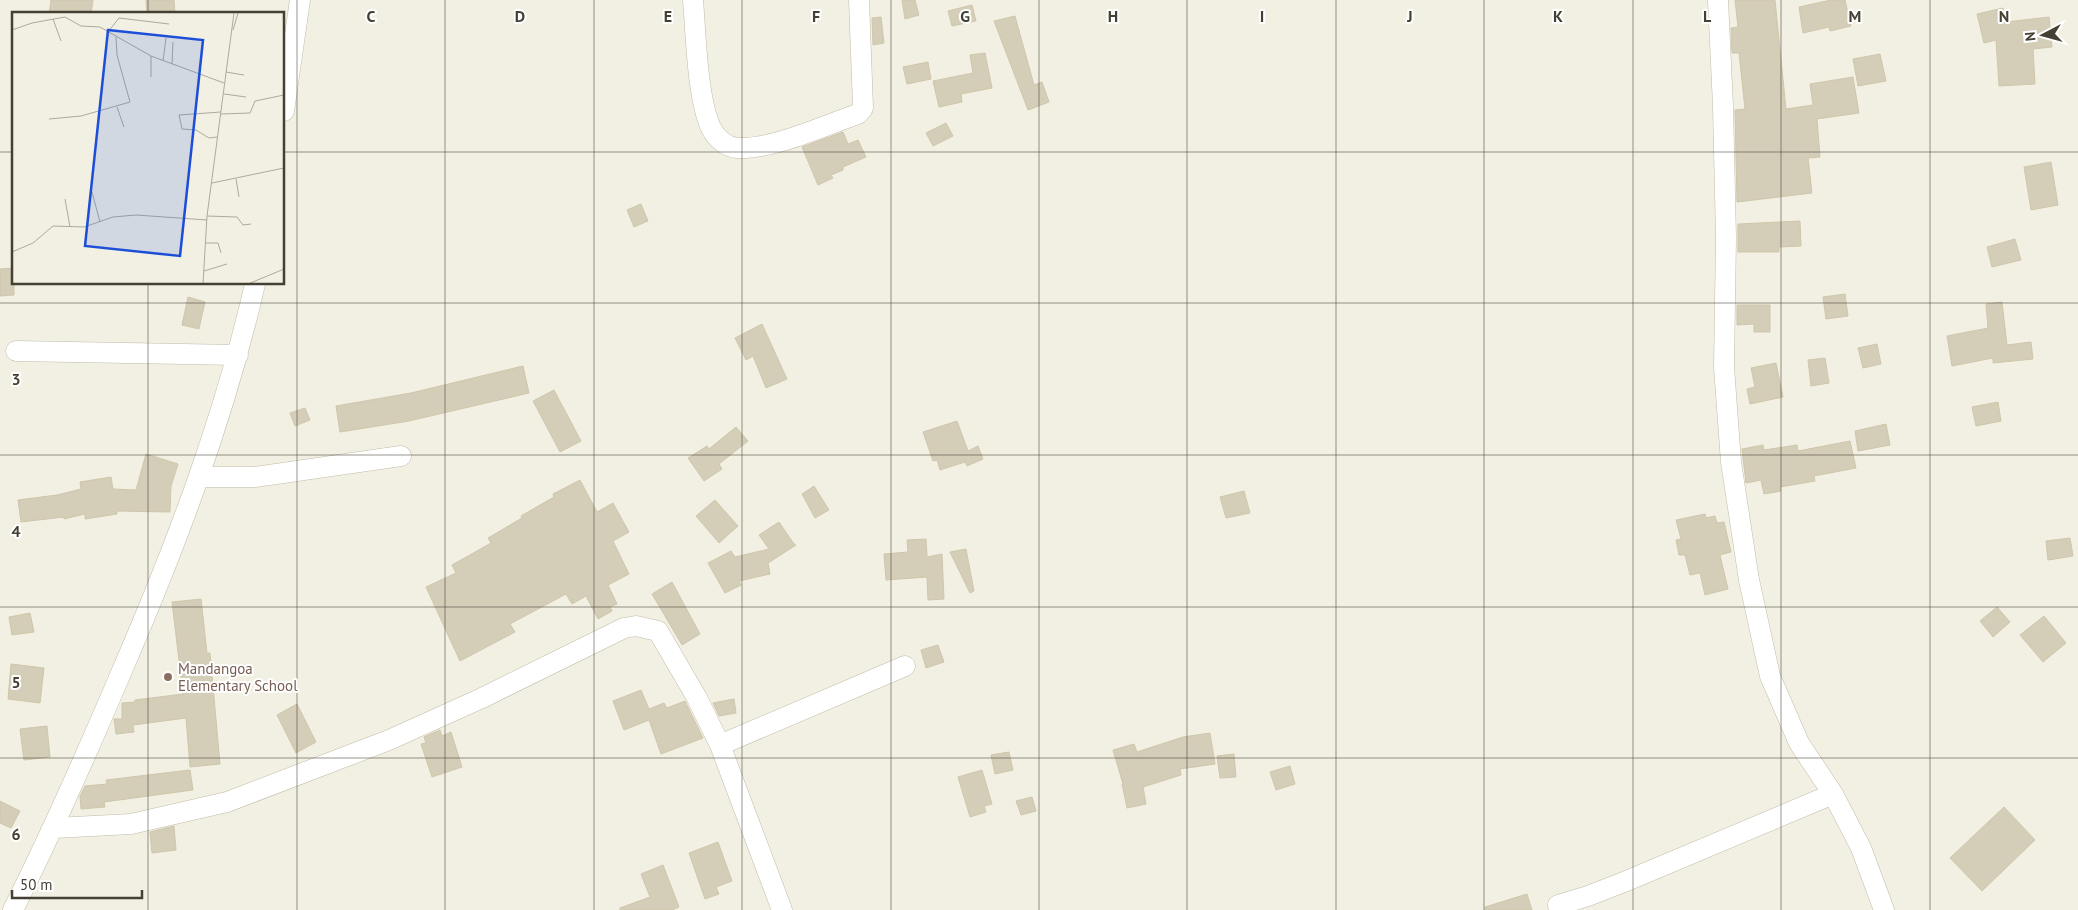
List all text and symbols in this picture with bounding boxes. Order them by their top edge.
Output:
text: C [367,6,376,26]
text: D [515,6,525,26]
text: E [664,6,672,26]
text: F [812,6,820,26]
text: G [960,6,970,26]
text: H [1108,6,1118,26]
text: I [1260,6,1264,26]
text: J [1406,6,1413,26]
text: K [1553,6,1563,26]
text: L [1703,6,1712,26]
text: M [1849,6,1861,26]
text: N [1999,6,2009,26]
north arrow [2018,10,2068,60]
inset map [12,12,285,285]
text: N [2021,31,2040,42]
text: 3 [11,369,21,389]
text: 4 [11,521,21,541]
place label: Mandangoa Elementary School [178,659,298,695]
marker: Mandangoa Elementary School [162,671,174,683]
text: 5 [11,672,21,692]
text: 6 [11,824,21,844]
scale bar [12,868,142,900]
text: 50 m [20,875,53,894]

